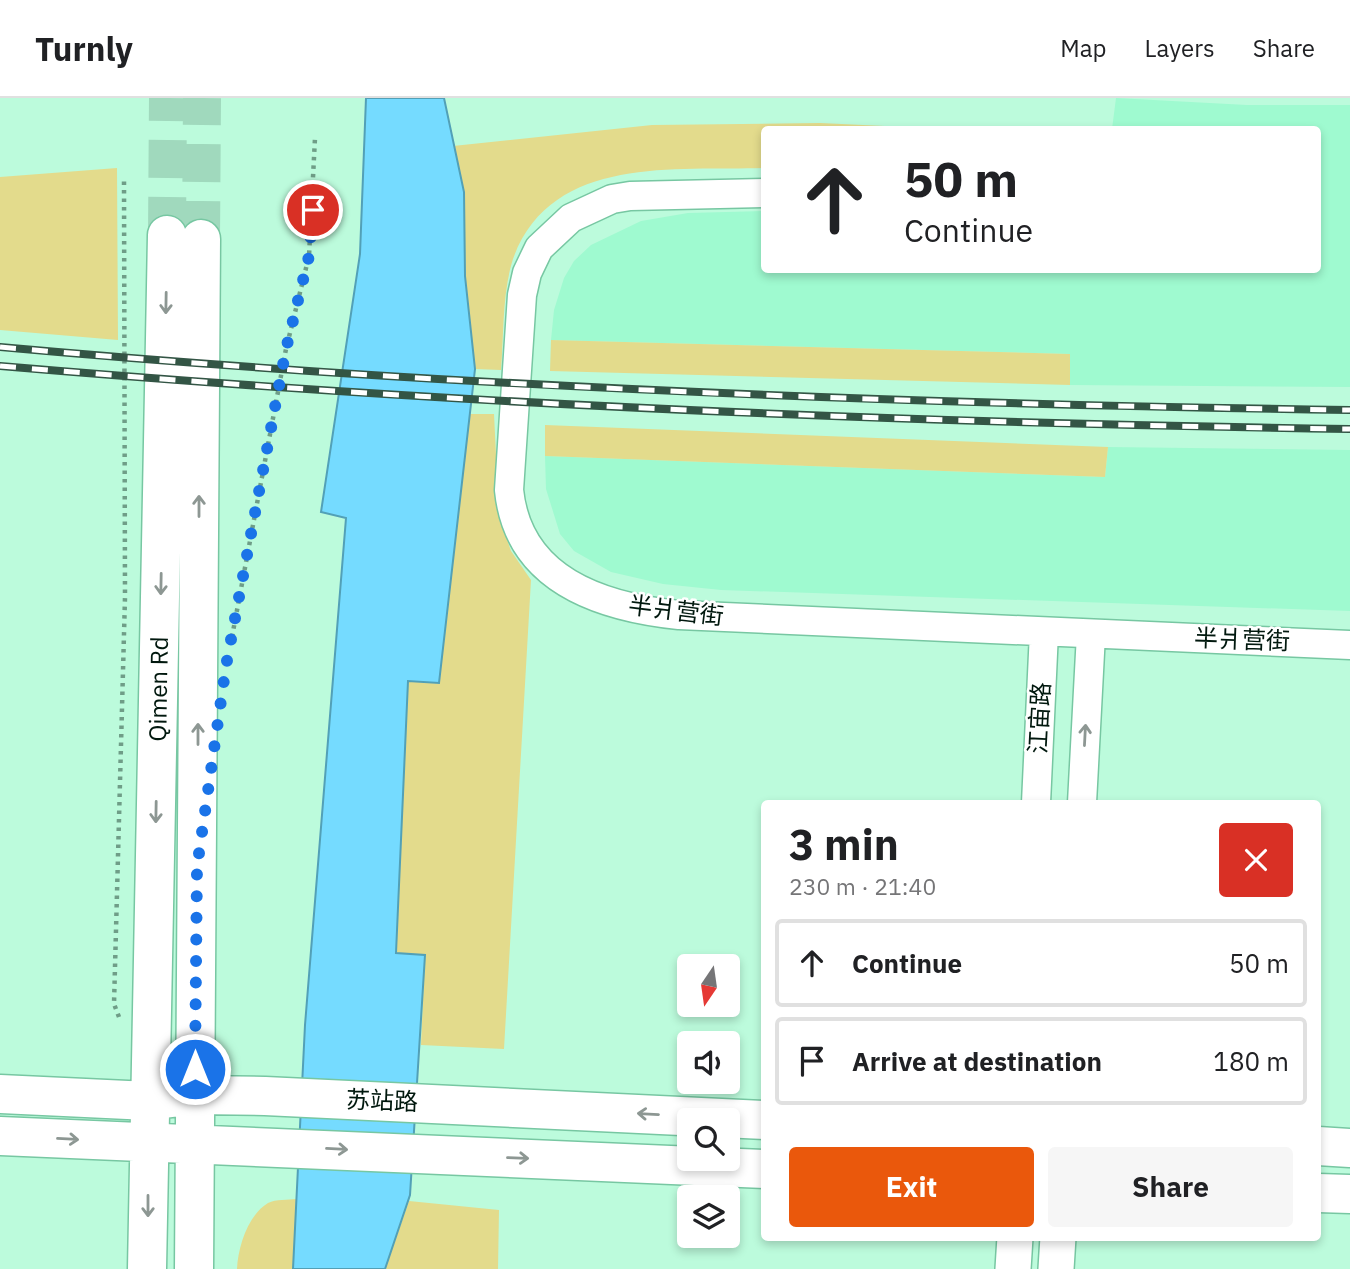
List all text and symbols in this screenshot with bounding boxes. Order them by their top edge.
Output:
text: Turnly [35,27,133,70]
text: Map [1060,32,1107,64]
text: Layers [1145,32,1215,64]
text: Share [1253,32,1315,64]
text: 50 m [904,147,1018,210]
icon: ahead [789,154,880,245]
pin [283,180,343,240]
icon: arrive [294,191,332,229]
text: Continue [904,209,1033,251]
one-way arrow [159,292,173,315]
one-way arrow [192,495,206,518]
one-way arrow [155,573,168,596]
street label: 半爿营街 [627,588,726,632]
street label: 半爿营街 [1194,621,1291,657]
street label: Qimen Rd [141,636,175,742]
street label: 江宙路 [1021,681,1057,755]
one-way arrow [191,722,204,745]
one-way arrow [1079,724,1092,747]
one-way arrow [149,800,163,823]
text: 3 min [789,817,899,872]
button: close [1219,823,1293,897]
text: 230 m · 21:40 [789,871,936,901]
icon: ahead [793,944,831,982]
text: Continue [852,946,962,980]
text: 50 m [1229,946,1289,980]
north arrow [677,954,740,1017]
map controls [677,954,740,1248]
button: sound [677,1031,740,1094]
position arrow [158,1032,232,1106]
icon: arrive [793,1042,831,1080]
text: Arrive at destination [852,1044,1102,1078]
text: 180 m [1213,1044,1289,1078]
street label: 苏站路 [345,1083,419,1117]
one-way arrow [636,1107,659,1120]
button: search [677,1108,740,1171]
one-way arrow [56,1133,79,1146]
one-way arrow [325,1143,348,1156]
button: Exit [789,1147,1034,1227]
button: Share [1048,1147,1293,1227]
one-way arrow [506,1152,529,1165]
button: layers [677,1185,740,1248]
one-way arrow [141,1194,155,1217]

